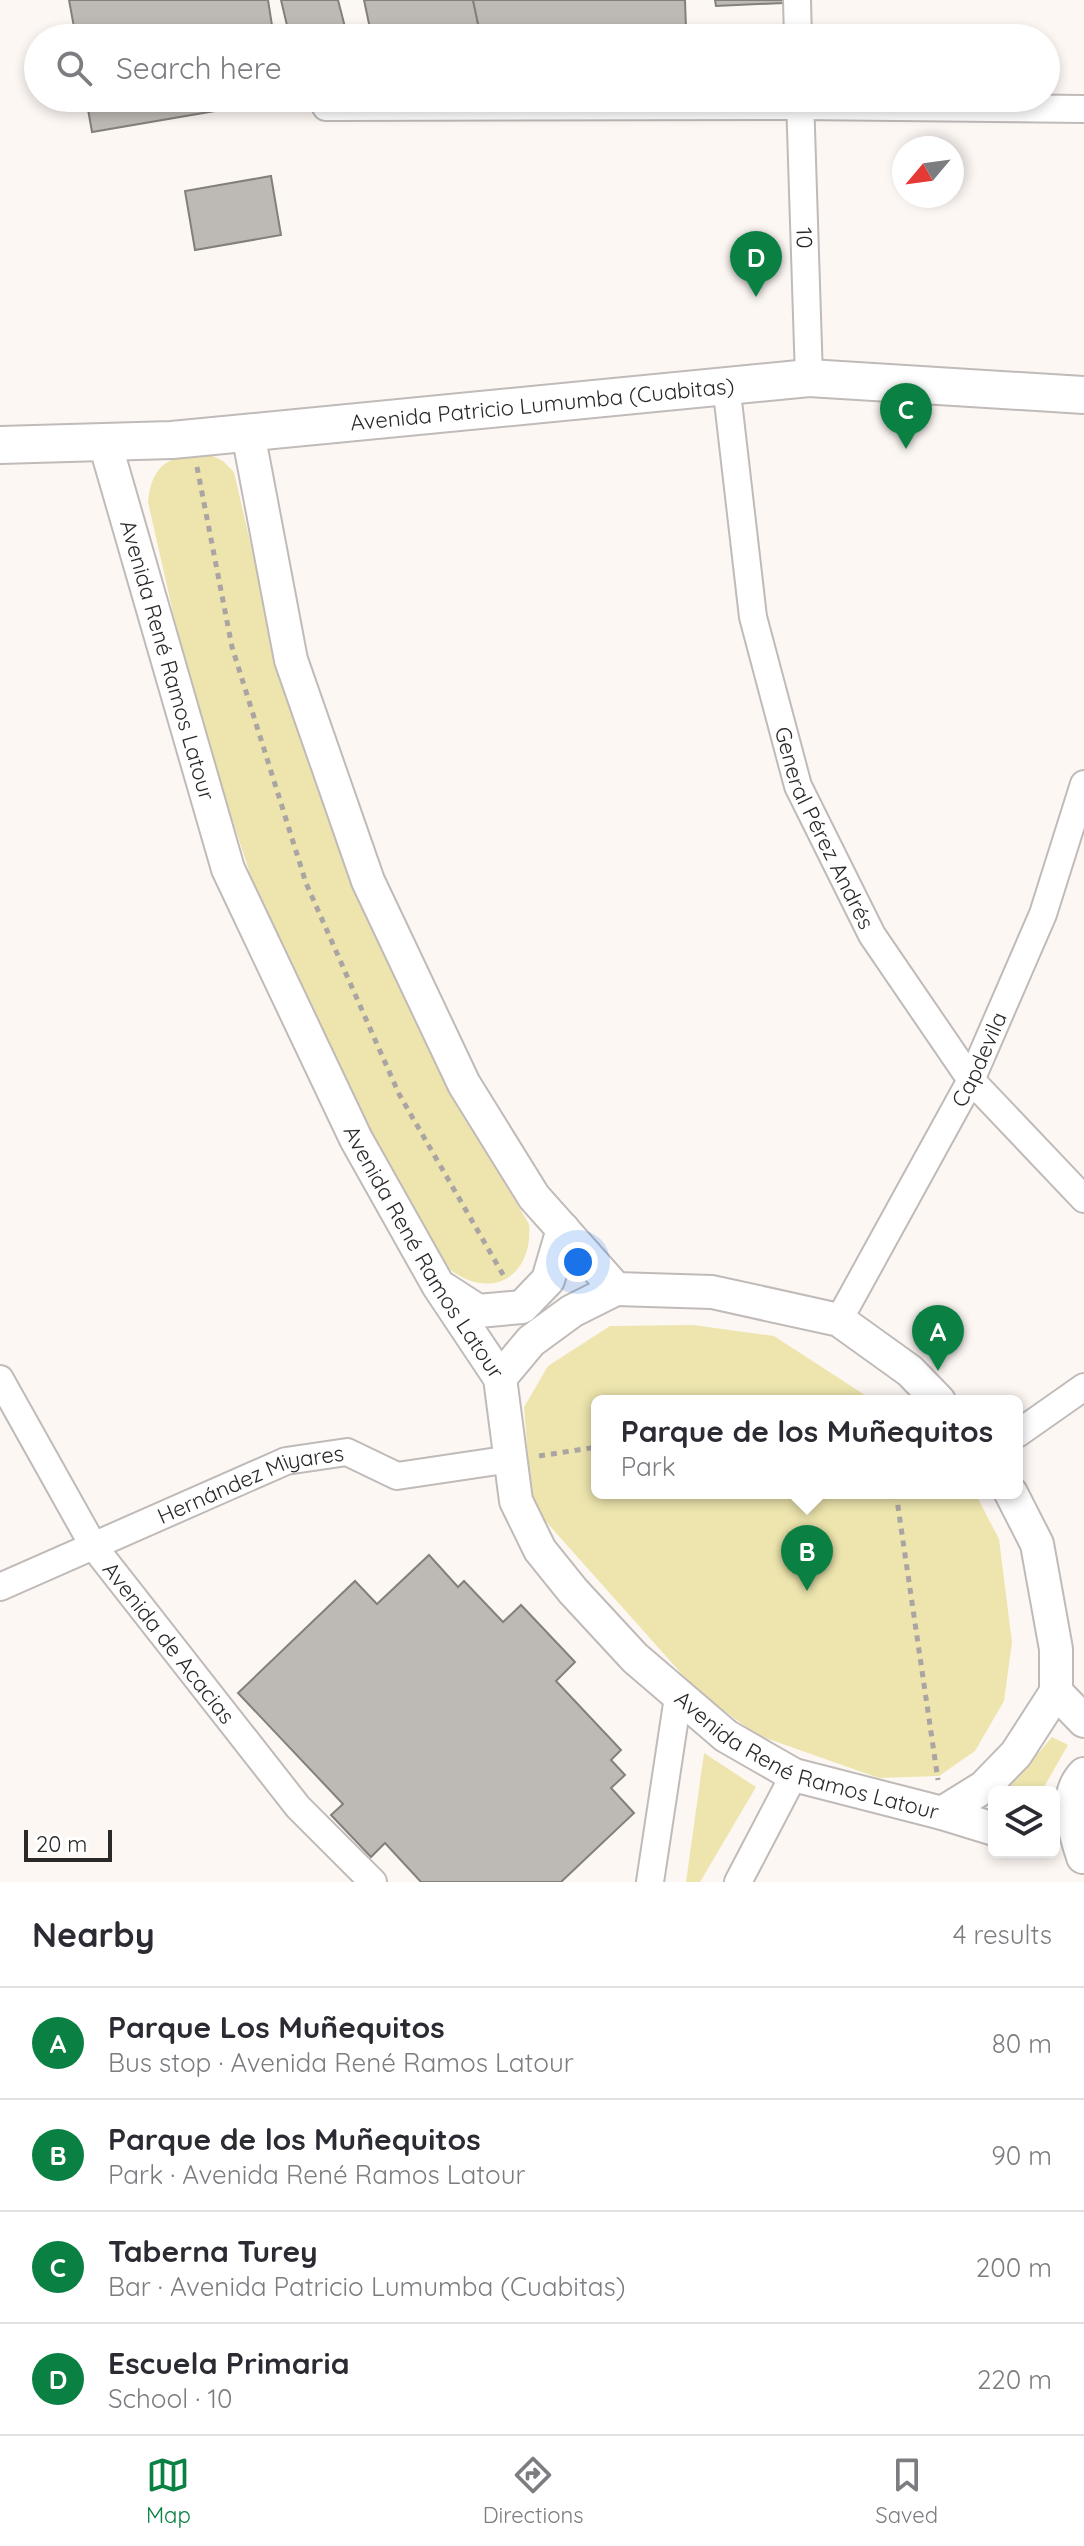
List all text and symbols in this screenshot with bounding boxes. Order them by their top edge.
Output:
search box [24,24,1060,112]
icon: search [52,46,96,90]
text: Search here [116,49,282,87]
north arrow [892,136,964,208]
street label: 10 [790,227,819,249]
pin: D [730,231,782,297]
street label: Avenida Patricio Lumumba (Cuabitas) [349,371,736,437]
pin: C [880,383,932,449]
street label: Avenida René Ramos Latour [114,517,222,804]
street label: General Pérez Andrés [769,724,881,934]
street label: Capdevila [945,1008,1013,1112]
street label: Avenida René Ramos Latour [338,1121,511,1384]
your location [558,1242,598,1282]
pin: A [912,1305,964,1371]
popup [591,1395,1023,1499]
text: Parque de los Muñequitos [621,1412,993,1450]
street label: Hernández Miyares [153,1439,346,1530]
text: Park [621,1450,676,1483]
pin: B [781,1525,833,1591]
street label: Avenida de Acacias [97,1556,241,1729]
street label: Avenida René Ramos Latour [669,1684,942,1826]
map controls [988,1786,1060,1858]
button: layers [988,1786,1060,1858]
scale bar [24,1826,112,1862]
text: 20 m [36,1830,87,1858]
text: Nearby [32,1913,155,1956]
text: 4 results [953,1918,1052,1951]
text: Parque Los Muñequitos [108,2008,445,2046]
text: A [50,2027,66,2060]
text: 80 m [992,2027,1052,2060]
text: Bus stop · Avenida René Ramos Latour [108,2046,574,2079]
text: Parque de los Muñequitos [108,2120,481,2158]
text: B [49,2139,67,2172]
text: 90 m [991,2139,1052,2172]
text: Park · Avenida René Ramos Latour [108,2158,525,2191]
text: Taberna Turey [108,2232,318,2270]
text: C [50,2251,66,2284]
text: 200 m [976,2251,1052,2284]
text: Bar · Avenida Patricio Lumumba (Cuabitas) [108,2270,625,2303]
text: Escuela Primaria [108,2344,350,2382]
text: D [49,2363,67,2396]
text: 220 m [977,2363,1052,2396]
text: School · 10 [108,2382,233,2415]
tab: Map [146,2453,191,2529]
tab: Directions [483,2453,583,2529]
tab: Saved [875,2453,938,2529]

